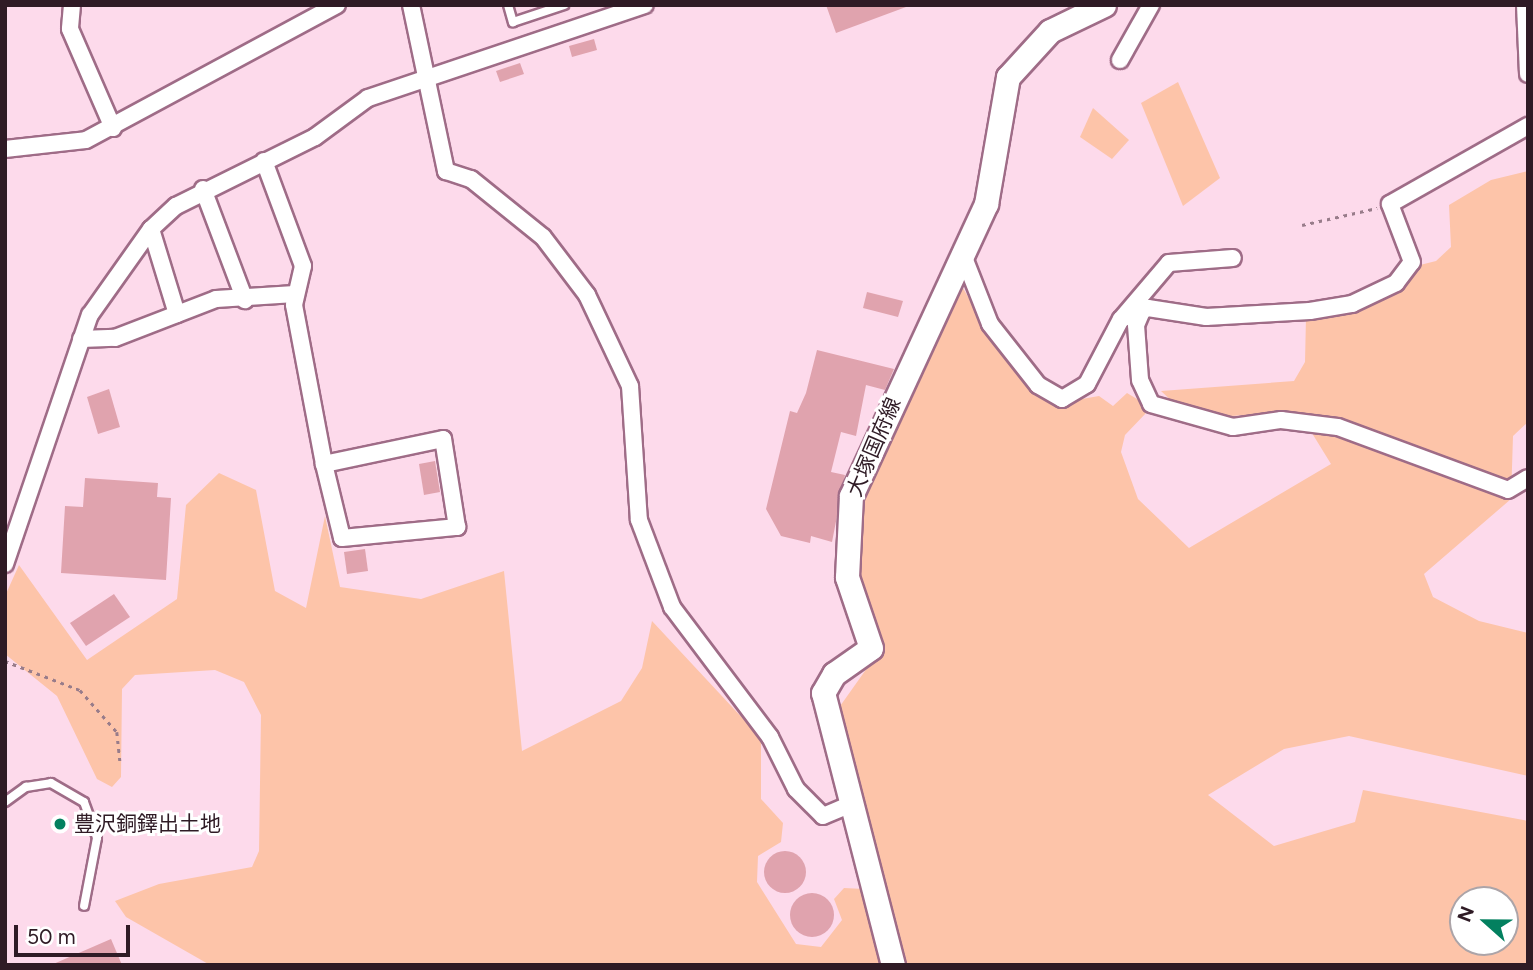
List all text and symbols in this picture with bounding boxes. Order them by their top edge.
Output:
street label: 大塚国府線 [842,394,906,500]
place label: 豊沢銅鐸出土地 [74,811,221,837]
marker: 豊沢銅鐸出土地 [52,816,68,832]
north arrow [1449,886,1519,956]
text: N [1452,903,1479,925]
scale bar [18,911,133,955]
text: 50 m [27,924,76,949]

